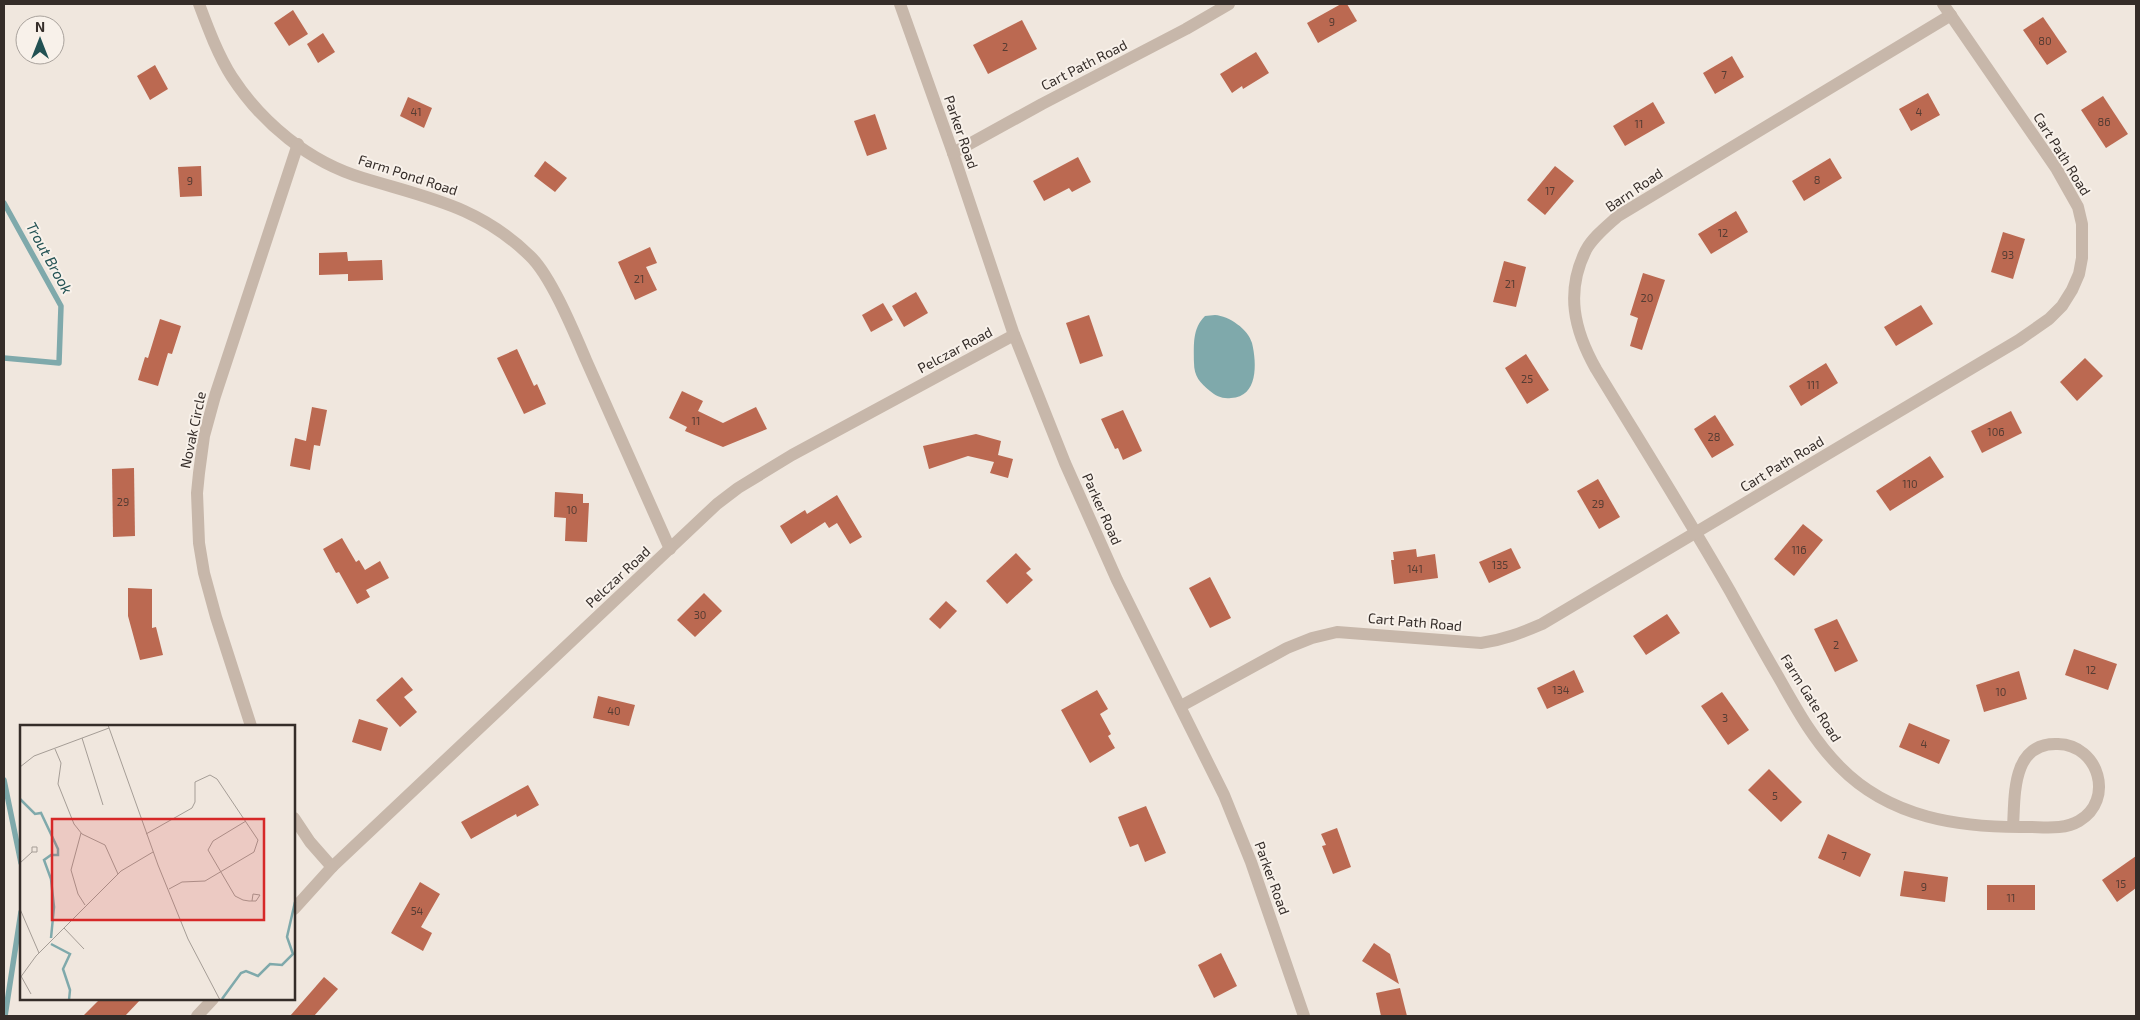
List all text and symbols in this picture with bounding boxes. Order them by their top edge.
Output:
north arrow [15,15,65,65]
house number: 9 [1329,15,1335,28]
text: N [35,18,45,35]
house number: 80 [2038,34,2052,47]
street label: Cart Path Road [1038,36,1130,94]
house number: 2 [1002,40,1008,53]
house number: 7 [1721,68,1727,81]
street label: Parker Road [941,93,982,171]
house number: 41 [410,105,422,118]
house number: 4 [1916,105,1923,118]
street label: Cart Path Road [2030,109,2095,198]
house number: 86 [2098,115,2110,128]
house number: 11 [1635,117,1643,130]
street label: Farm Pond Road [356,150,460,199]
street label: Barn Road [1602,164,1666,215]
house number: 8 [1814,173,1820,186]
house number: 9 [187,174,193,187]
house number: 17 [1545,184,1555,197]
water label: Trout Brook [23,219,77,297]
house number: 12 [1718,226,1728,239]
house number: 93 [2002,248,2014,261]
house number: 21 [634,272,644,285]
house number: 21 [1505,277,1515,290]
house number: 20 [1641,291,1653,304]
street label: Pelczar Road [914,323,995,376]
house number: 25 [1521,372,1533,385]
house number: 111 [1806,378,1820,391]
street label: Novak Circle [176,390,209,470]
house number: 11 [692,414,700,427]
house number: 106 [1987,425,2005,438]
house number: 28 [1708,430,1720,443]
street label: Cart Path Road [1737,432,1827,495]
street label: Parker Road [1079,470,1126,547]
house number: 110 [1902,477,1918,490]
house number: 29 [117,495,129,508]
house number: 29 [1592,497,1604,510]
house number: 10 [566,503,578,516]
street label: Pelczar Road [582,542,654,611]
house number: 116 [1791,543,1807,556]
house number: 135 [1492,558,1508,571]
house number: 141 [1407,562,1423,575]
house number: 30 [694,608,706,621]
street label: Cart Path Road [1367,609,1463,634]
house number: 2 [1833,638,1839,651]
street label: Farm Gate Road [1778,651,1845,745]
house number: 12 [2086,663,2096,676]
house number: 134 [1552,683,1570,696]
house number: 10 [1995,685,2007,698]
house number: 40 [607,704,621,717]
house number: 3 [1722,711,1728,724]
inset map [20,725,295,1000]
house number: 4 [1921,737,1928,750]
house number: 5 [1772,789,1778,802]
street label: Parker Road [1251,839,1294,917]
house number: 7 [1841,849,1847,862]
house number: 15 [2116,877,2126,890]
house number: 9 [1921,880,1927,893]
house number: 11 [2007,891,2015,904]
house number: 54 [411,904,424,917]

